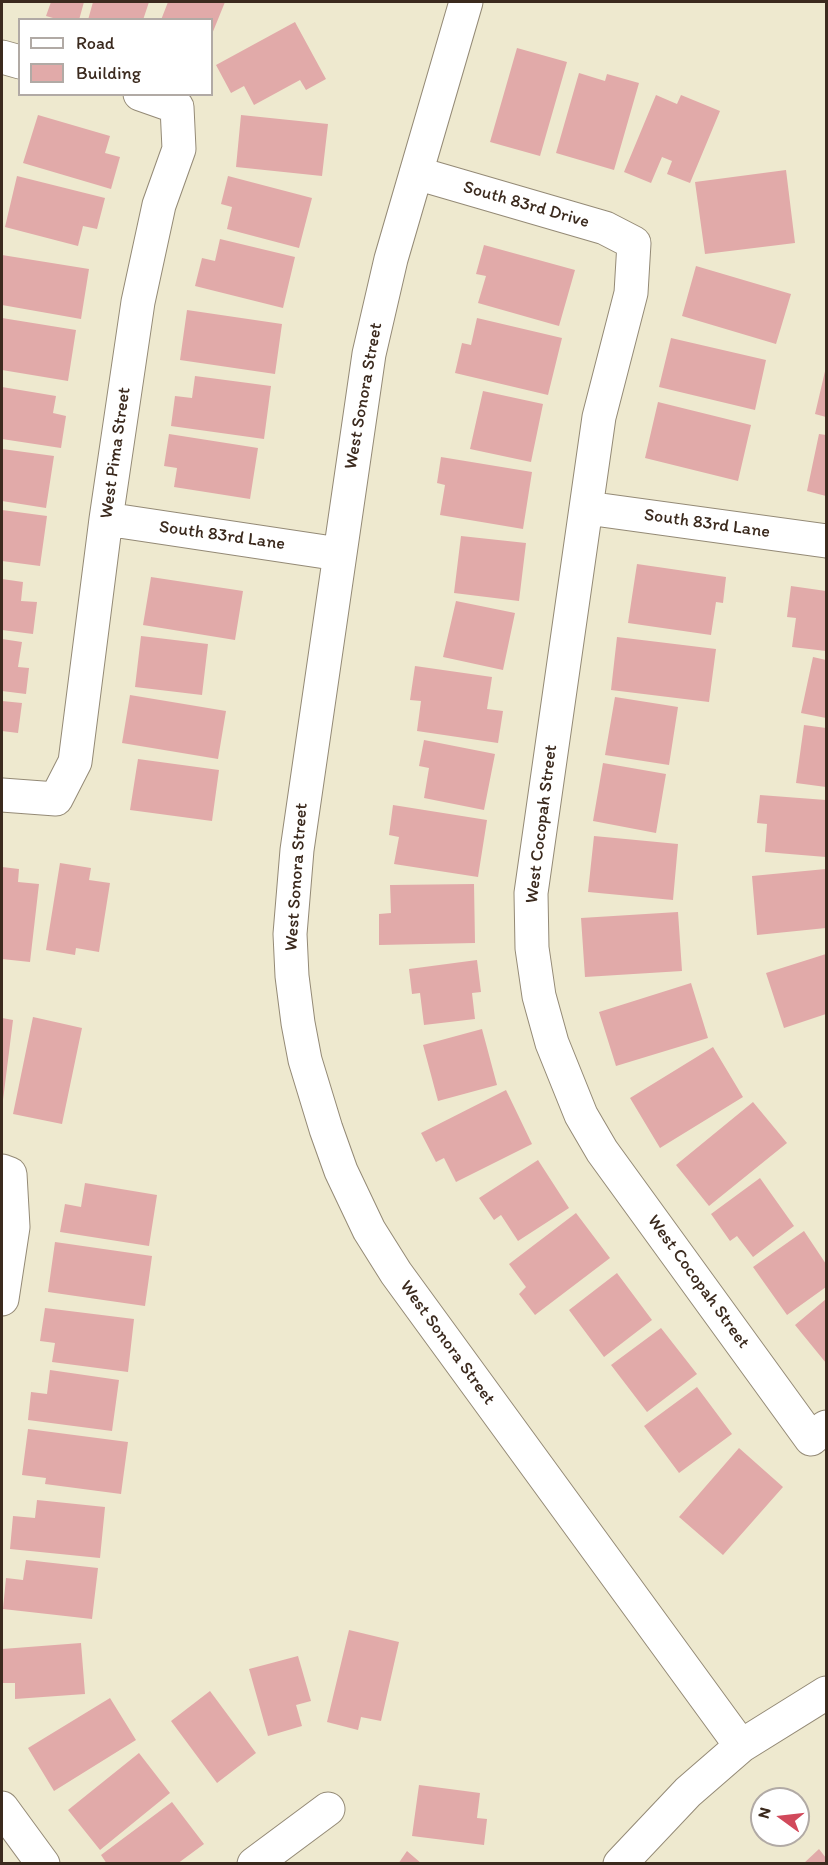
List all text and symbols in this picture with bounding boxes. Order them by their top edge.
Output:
legend [18,18,213,96]
text: Road [76,32,115,54]
text: Building [76,62,141,84]
street label: South 83rd Drive [460,177,592,233]
street label: West Sonora Street [340,321,388,471]
street label: West Pima Street [96,386,136,520]
street label: South 83rd Lane [643,504,771,544]
street label: South 83rd Lane [158,516,286,556]
street label: West Cocopah Street [522,743,562,905]
street label: West Sonora Street [281,802,313,952]
street label: West Cocopah Street [642,1211,754,1353]
street label: West Sonora Street [395,1277,499,1409]
north arrow [750,1787,810,1847]
text: N [753,1805,775,1820]

